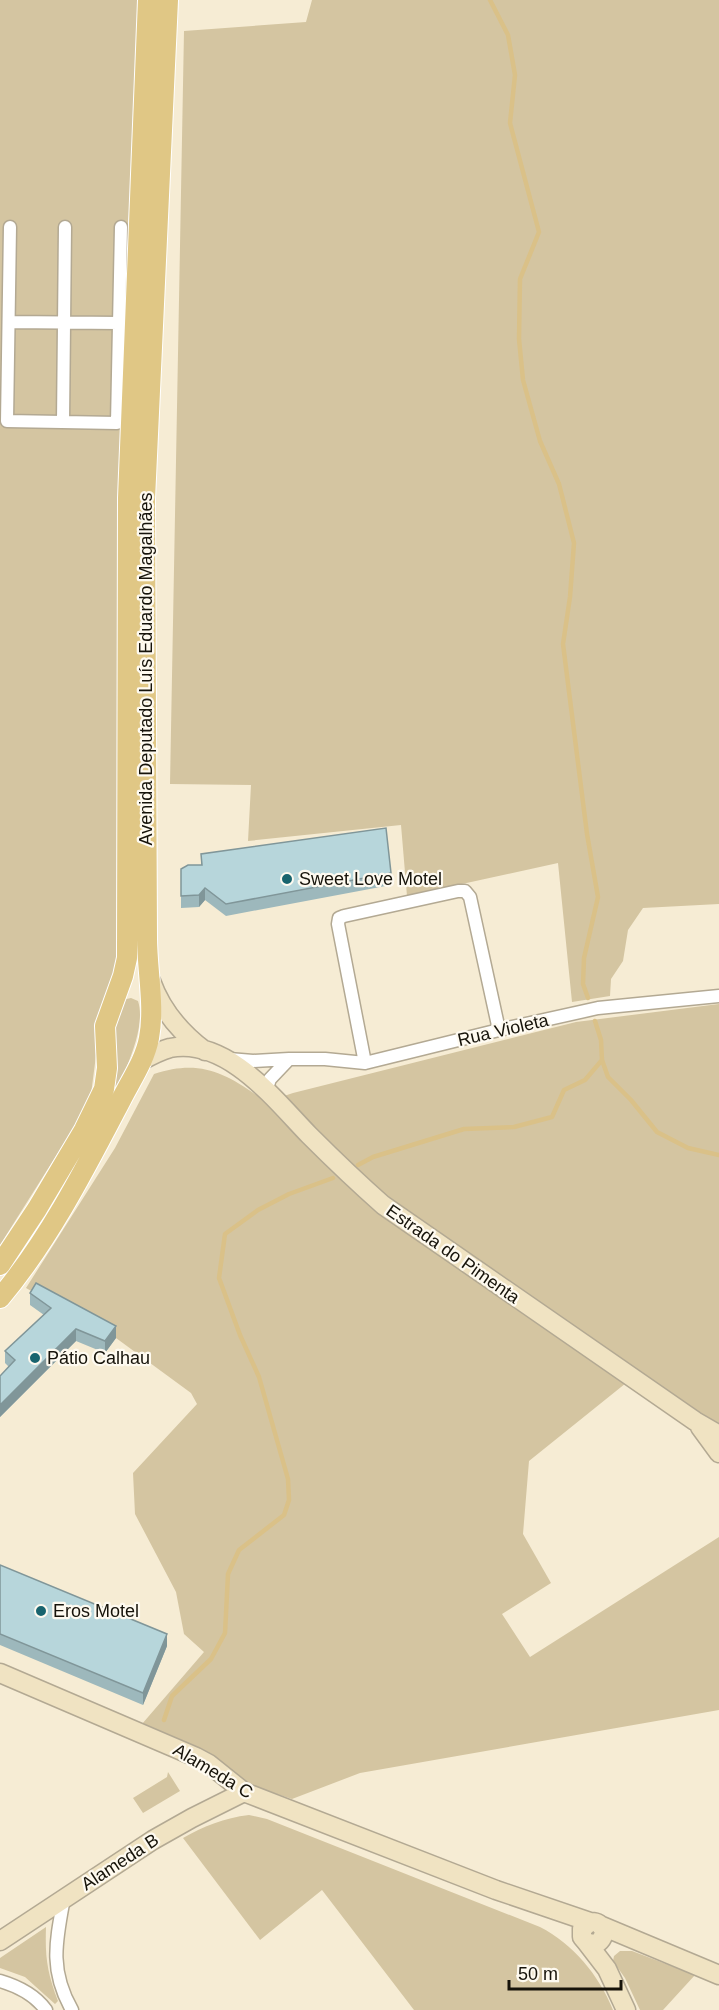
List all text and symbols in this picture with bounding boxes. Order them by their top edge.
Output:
street label: Avenida Deputado Luís Eduardo Magalhães [136,493,156,845]
place label: Sweet Love Motel [299,869,442,889]
marker: Sweet Love Motel [280,872,294,886]
street label: Rua Violeta [456,1010,551,1050]
street label: Estrada do Pimenta [383,1200,524,1308]
place label: Pátio Calhau [47,1348,150,1368]
marker: Pátio Calhau [28,1351,42,1365]
place label: Eros Motel [53,1601,139,1621]
marker: Eros Motel [34,1604,48,1618]
street label: Alameda C [170,1739,256,1803]
street label: Alameda B [78,1830,162,1894]
scale bar [509,1953,622,1991]
text: 50 m [518,1964,558,1984]

